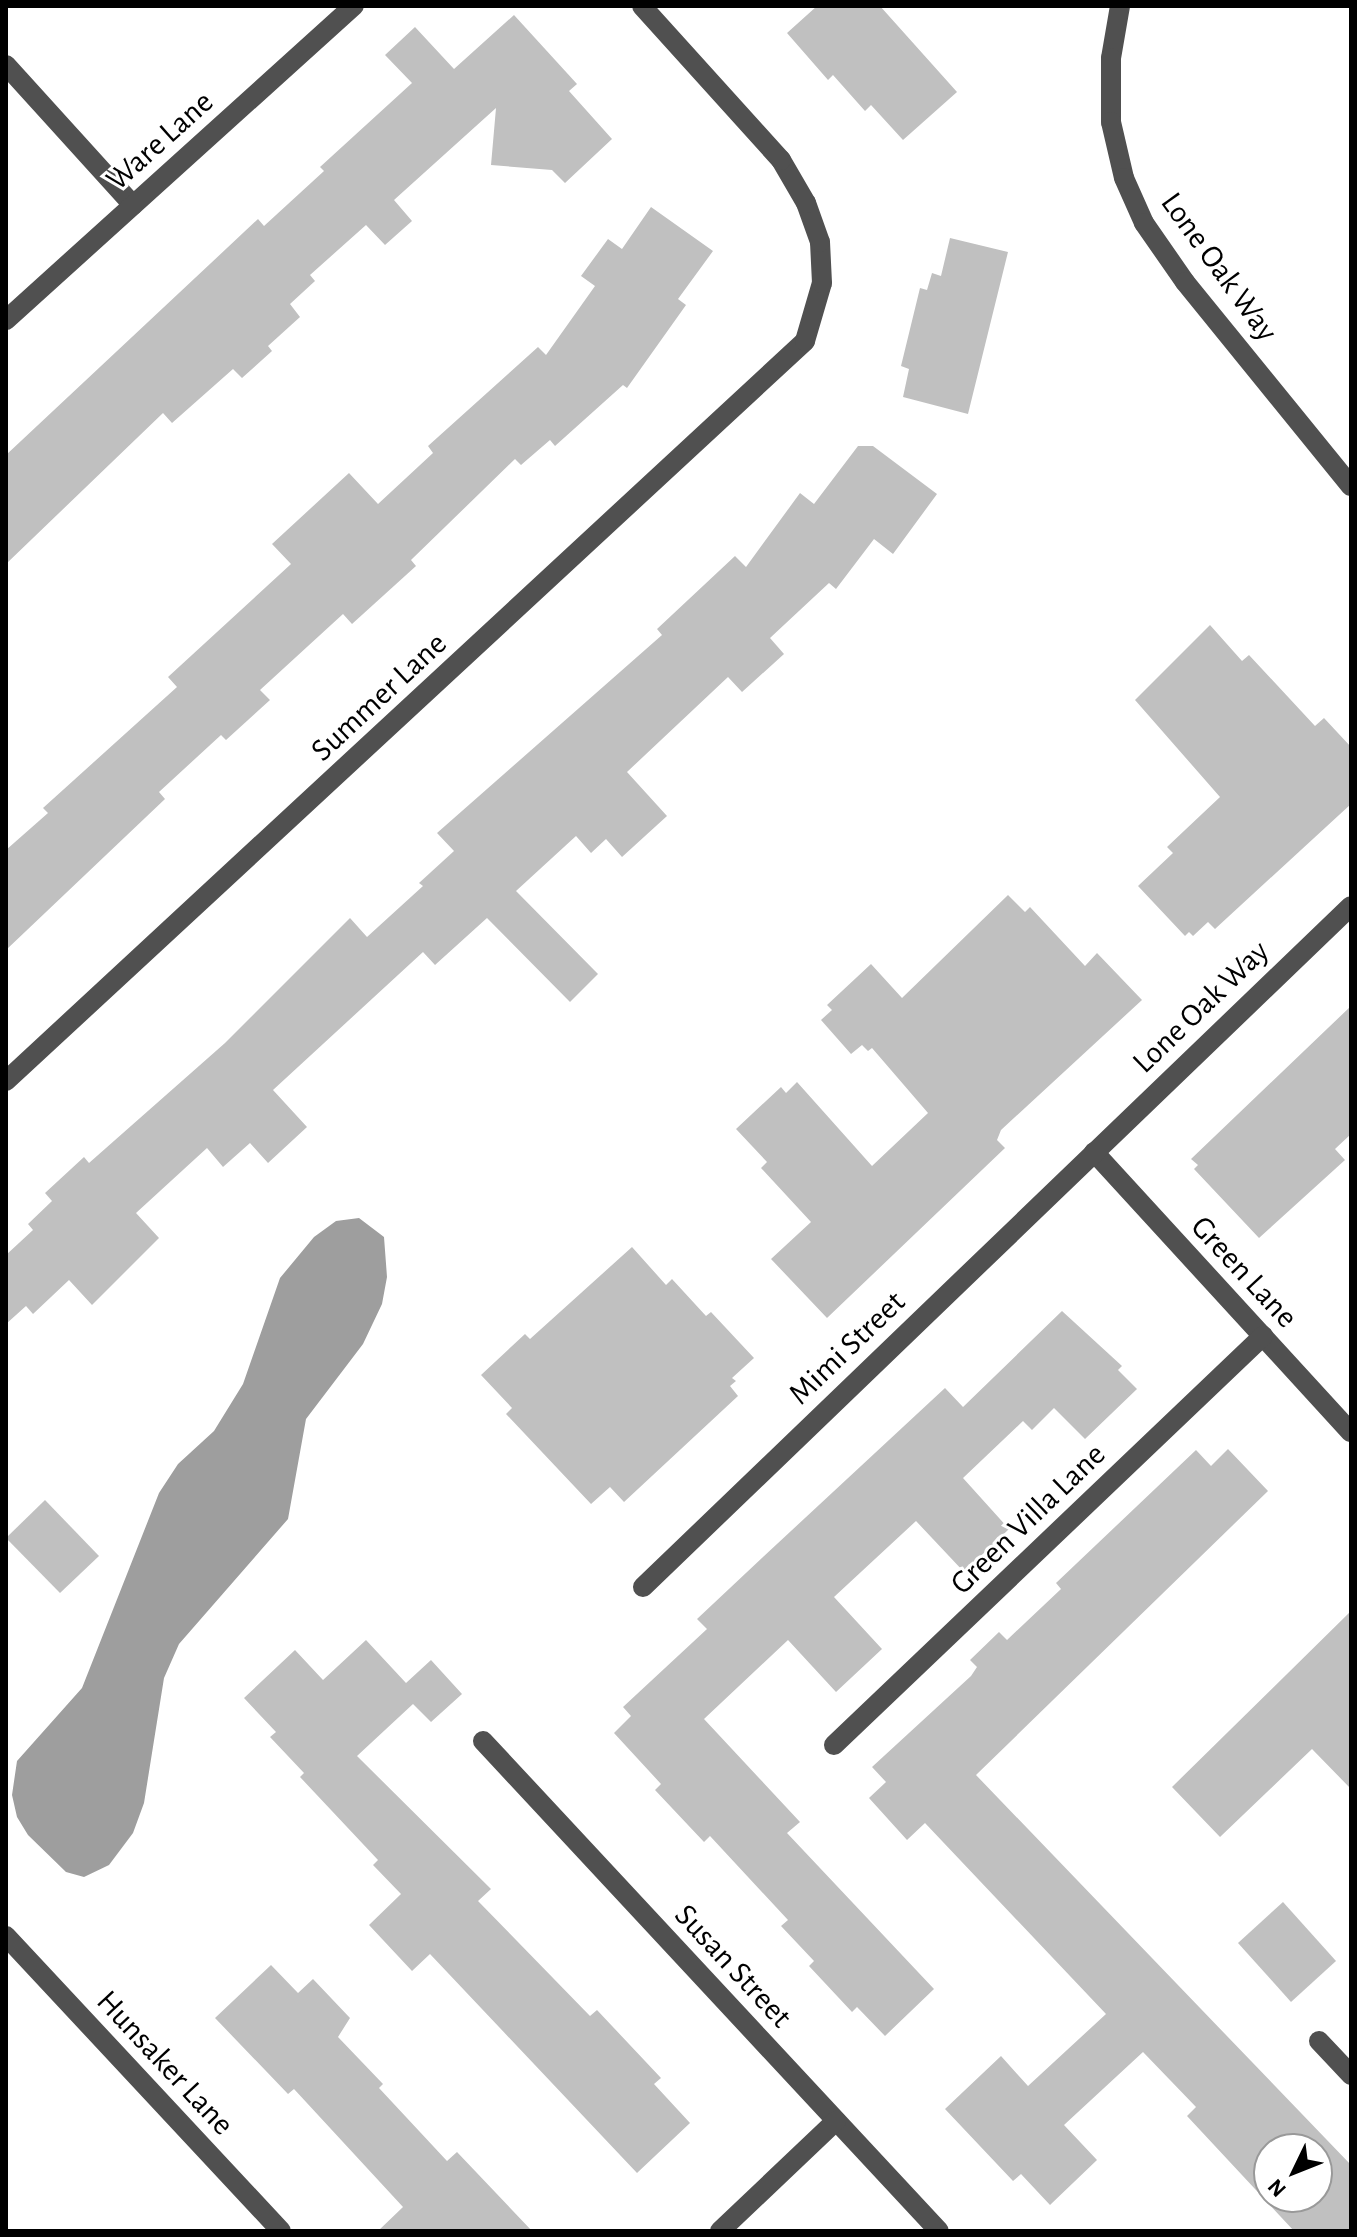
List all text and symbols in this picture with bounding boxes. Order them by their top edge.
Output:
street label: Ware Lane [99,83,221,199]
street label: Lone Oak Way [1152,185,1286,349]
street label: Summer Lane [303,625,455,769]
street label: Lone Oak Way [1125,933,1277,1081]
street label: Green Lane [1182,1208,1306,1336]
street label: Mimi Street [781,1283,913,1413]
street label: Green Villa Lane [942,1435,1114,1603]
street label: Susan Street [666,1896,800,2036]
street label: Hunsaker Lane [88,1983,242,2143]
north arrow [1253,2133,1333,2213]
text: N [1264,2175,1290,2201]

